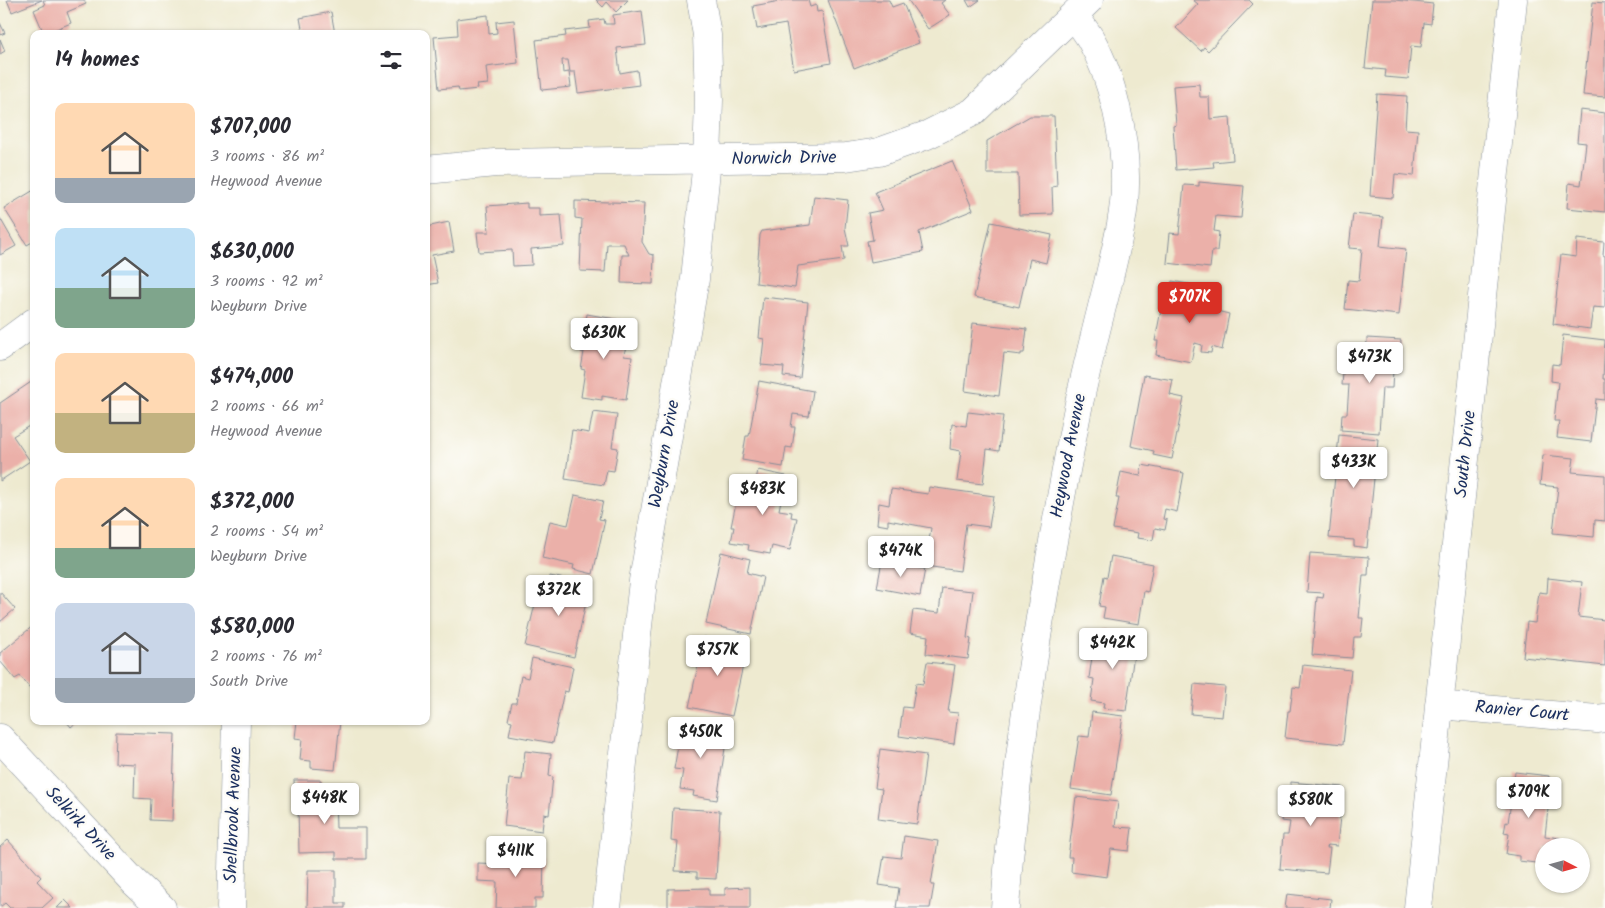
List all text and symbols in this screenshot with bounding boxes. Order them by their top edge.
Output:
text: 14 homes [55,44,140,77]
icon: filters [377,46,405,74]
text: $707,000 [210,111,291,144]
icon: home [95,123,155,183]
text: 3 rooms · 86 m² [210,144,324,169]
street label: Norwich Drive [731,144,837,174]
text: Heywood Avenue [210,169,322,194]
text: $630,000 [210,236,294,269]
icon: home [95,248,155,308]
text: 3 rooms · 92 m² [210,269,323,294]
pin: $707K [1155,282,1225,324]
text: $707K [1169,285,1211,310]
text: Weyburn Drive [210,294,307,319]
pin: $630K [569,318,639,360]
text: $630K [582,321,626,346]
pin: $473K [1335,342,1405,384]
text: $473K [1348,345,1392,370]
text: $474,000 [210,361,293,394]
icon: home [95,373,155,433]
street label: Heywood Avenue [1043,391,1095,521]
text: 2 rooms · 66 m² [210,394,324,419]
street label: Weyburn Drive [641,398,689,510]
street label: South Drive [1447,409,1485,499]
text: Heywood Avenue [210,419,322,444]
pin: $433K [1319,446,1389,489]
text: $433K [1331,450,1377,475]
pin: $483K [728,474,798,516]
text: $483K [740,477,786,502]
text: $372,000 [210,486,294,519]
icon: home [95,498,155,558]
text: 2 rooms · 54 m² [210,519,323,544]
pin: $474K [866,536,936,578]
text: $474K [879,539,923,564]
text: Weyburn Drive [210,544,307,569]
pin: $372K [524,574,594,617]
text: $372K [537,578,581,603]
text: $580,000 [210,611,294,644]
icon: home [95,623,155,683]
pin: $442K [1078,628,1148,670]
text: $442K [1090,631,1136,656]
pin: $757K [683,634,753,677]
text: $757K [697,638,739,663]
text: 2 rooms · 76 m² [210,644,322,669]
text: South Drive [210,669,288,694]
street label: Ranier Court [1474,693,1571,731]
pin: $450K [666,716,736,759]
text: $450K [679,720,723,745]
street label: Shellbrook Avenue [217,746,251,884]
pin: $709K [1494,776,1564,819]
street label: Selkirk Drive [37,780,123,868]
text: $709K [1508,780,1550,805]
pin: $448K [290,782,360,825]
pin: $580K [1276,784,1346,827]
text: $448K [302,786,348,811]
text: $580K [1289,788,1333,813]
pin: $411K [481,836,551,878]
north arrow [1535,838,1590,892]
map controls [1535,838,1590,893]
text: $411K [497,839,535,864]

